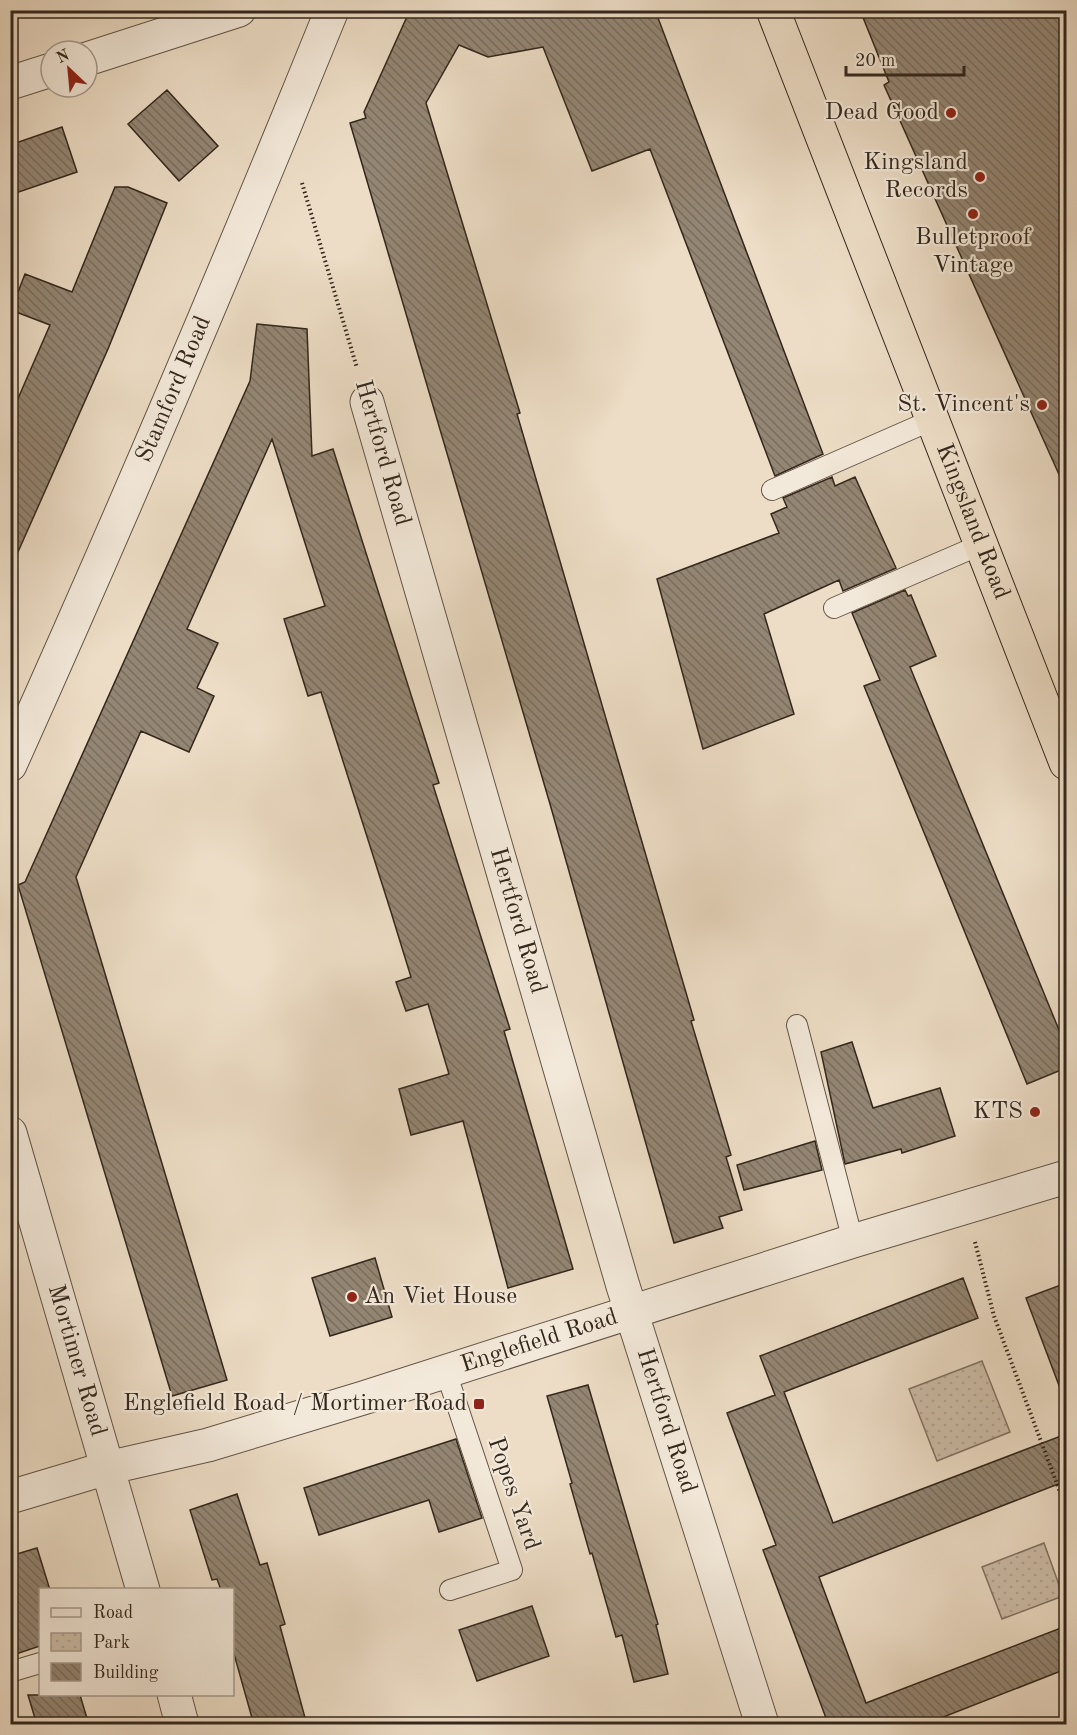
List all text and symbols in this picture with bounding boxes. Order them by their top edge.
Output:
north arrow [39,39,99,99]
scale bar [846,39,964,77]
text: N [54,47,73,67]
text: 20 m [855,52,895,70]
place label: Dead Good [825,101,939,125]
marker: Dead Good [944,106,958,120]
place label: Kingsland Records [863,151,968,203]
marker: Kingsland Records [973,170,987,184]
marker: Bulletproof Vintage [966,207,980,221]
place label: Bulletproof Vintage [915,226,1032,278]
street label: Stamford Road [133,313,216,466]
street label: Hertford Road [350,377,414,529]
place label: St. Vincent's [897,393,1030,417]
marker: St. Vincent's [1035,398,1049,412]
street label: Kingsland Road [931,440,1013,603]
street label: Hertford Road [485,845,550,996]
place label: KTS [973,1100,1023,1124]
marker: KTS [1028,1105,1042,1119]
street label: Mortimer Road [43,1282,110,1439]
place label: An Viet House [364,1285,517,1309]
marker: An Viet House [345,1290,359,1304]
street label: Englefield Road [458,1305,621,1378]
street label: Hertford Road [632,1346,700,1496]
place label: Englefield Road / Mortimer Road [123,1392,467,1416]
marker: Englefield Road / Mortimer Road [472,1397,486,1411]
street label: Popes Yard [482,1434,544,1554]
legend [39,1588,234,1696]
text: Road [93,1604,133,1622]
text: Park [93,1634,130,1652]
text: Building [93,1664,159,1682]

